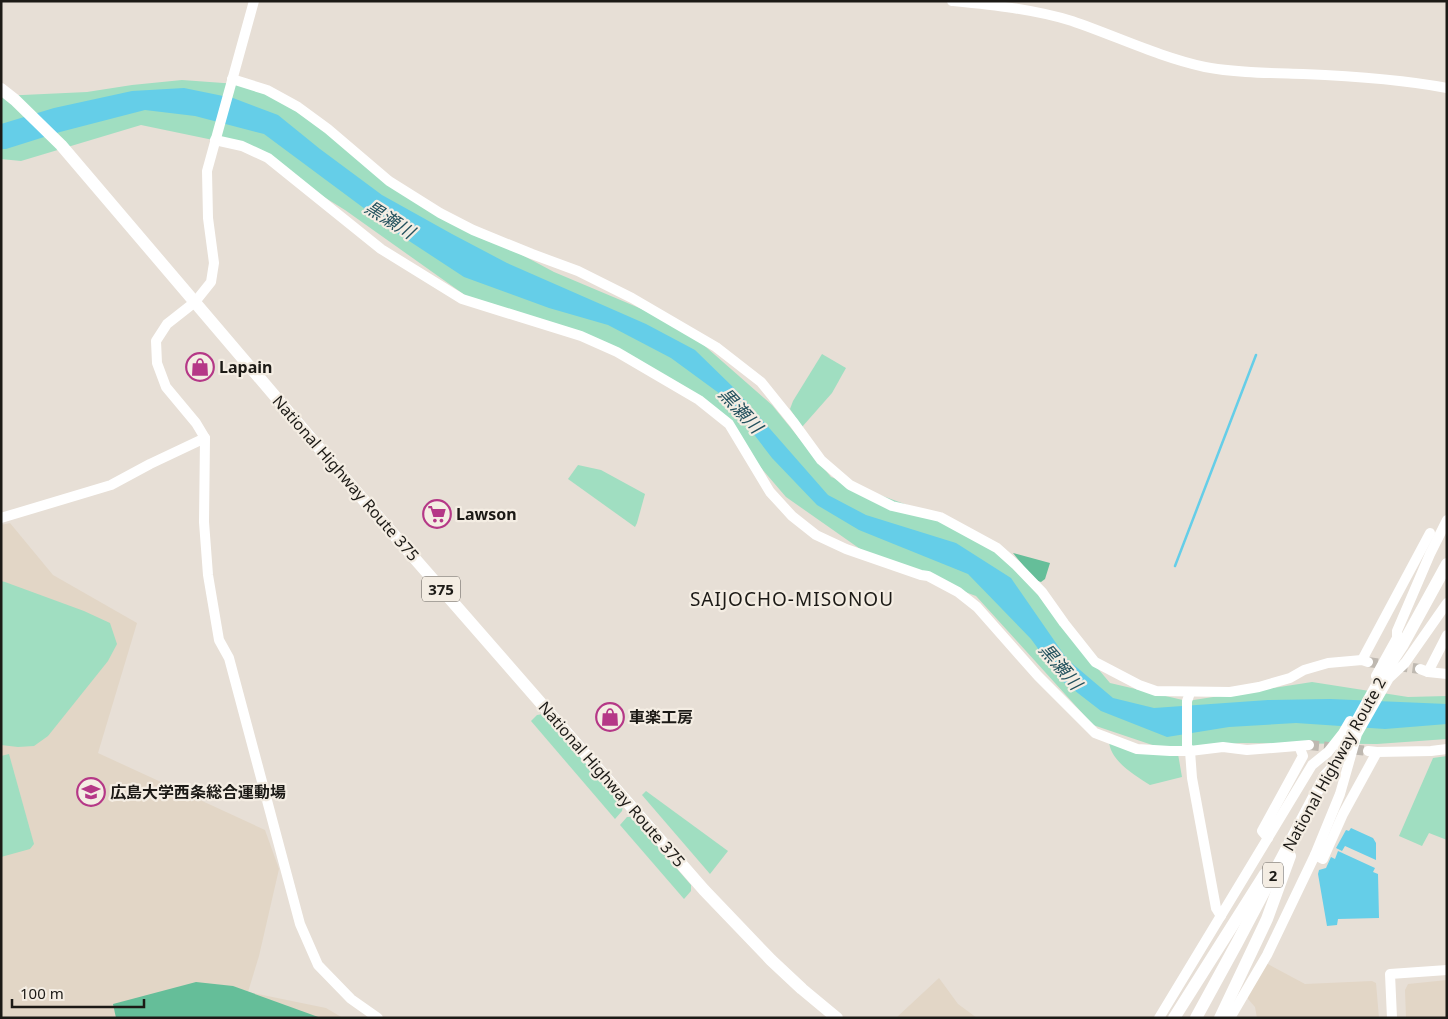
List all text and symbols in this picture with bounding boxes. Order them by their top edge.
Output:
water label: 黒瀬川 [361,195,421,245]
shop icon: Lapain [185,352,215,382]
place label: Lapain [219,356,272,378]
water label: 黒瀬川 [714,382,770,439]
street label: National Highway Route 375 [268,390,424,566]
supermarket icon: Lawson [422,499,452,529]
place label: Lawson [456,503,517,525]
road number: 375 [422,576,460,602]
district label: SAIJOCHO-MISONOU [690,586,894,612]
water label: 黒瀬川 [1034,638,1089,696]
street label: National Highway Route 2 [1277,673,1391,855]
street label: National Highway Route 375 [534,696,690,872]
shop icon: 車楽工房 [595,702,625,732]
place label: 車楽工房 [629,706,693,728]
school or university icon: 広島大学西条総合運動場 [76,777,106,807]
place label: 広島大学西条総合運動場 [110,781,286,803]
road number: 2 [1263,862,1283,888]
scale bar [12,976,145,1008]
text: 100 m [20,983,64,1003]

